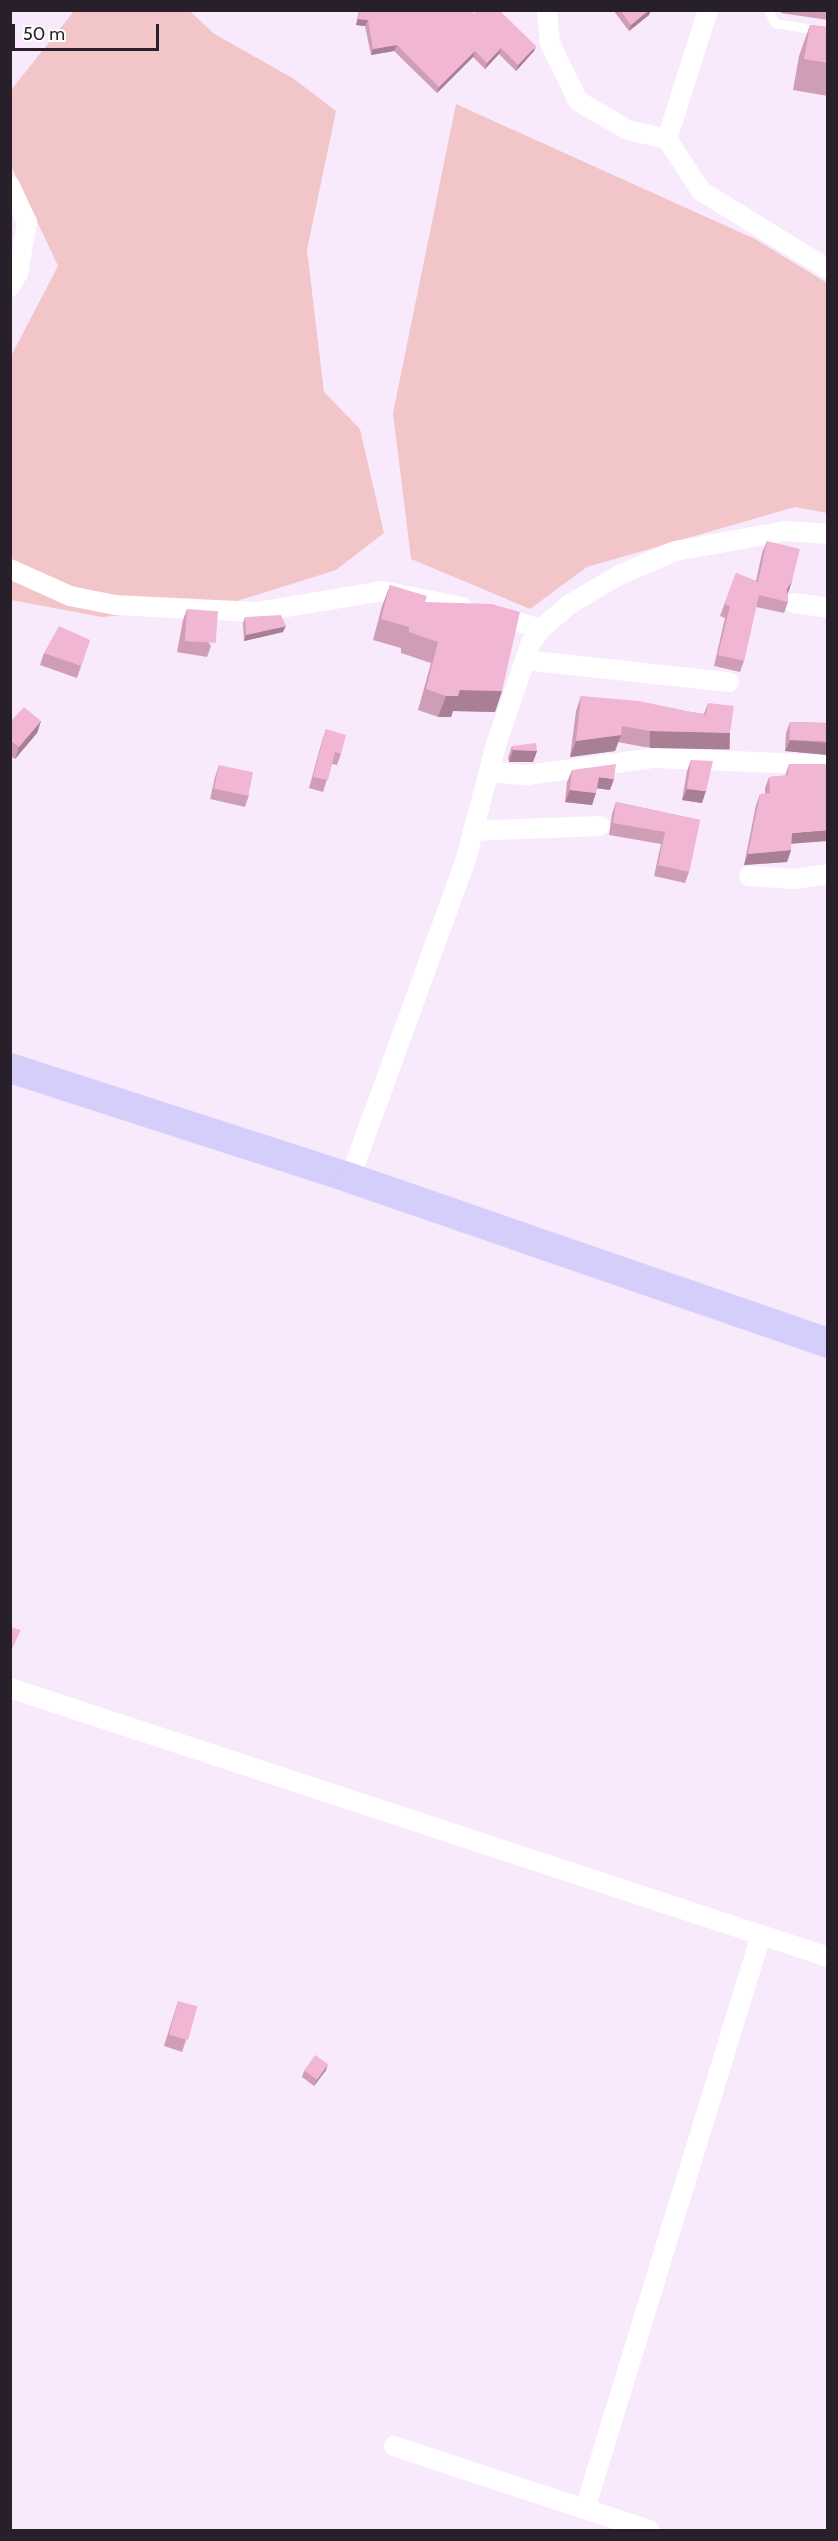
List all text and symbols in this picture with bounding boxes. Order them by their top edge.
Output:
scale bar [15,12,162,50]
text: 50 m [23,23,65,45]

